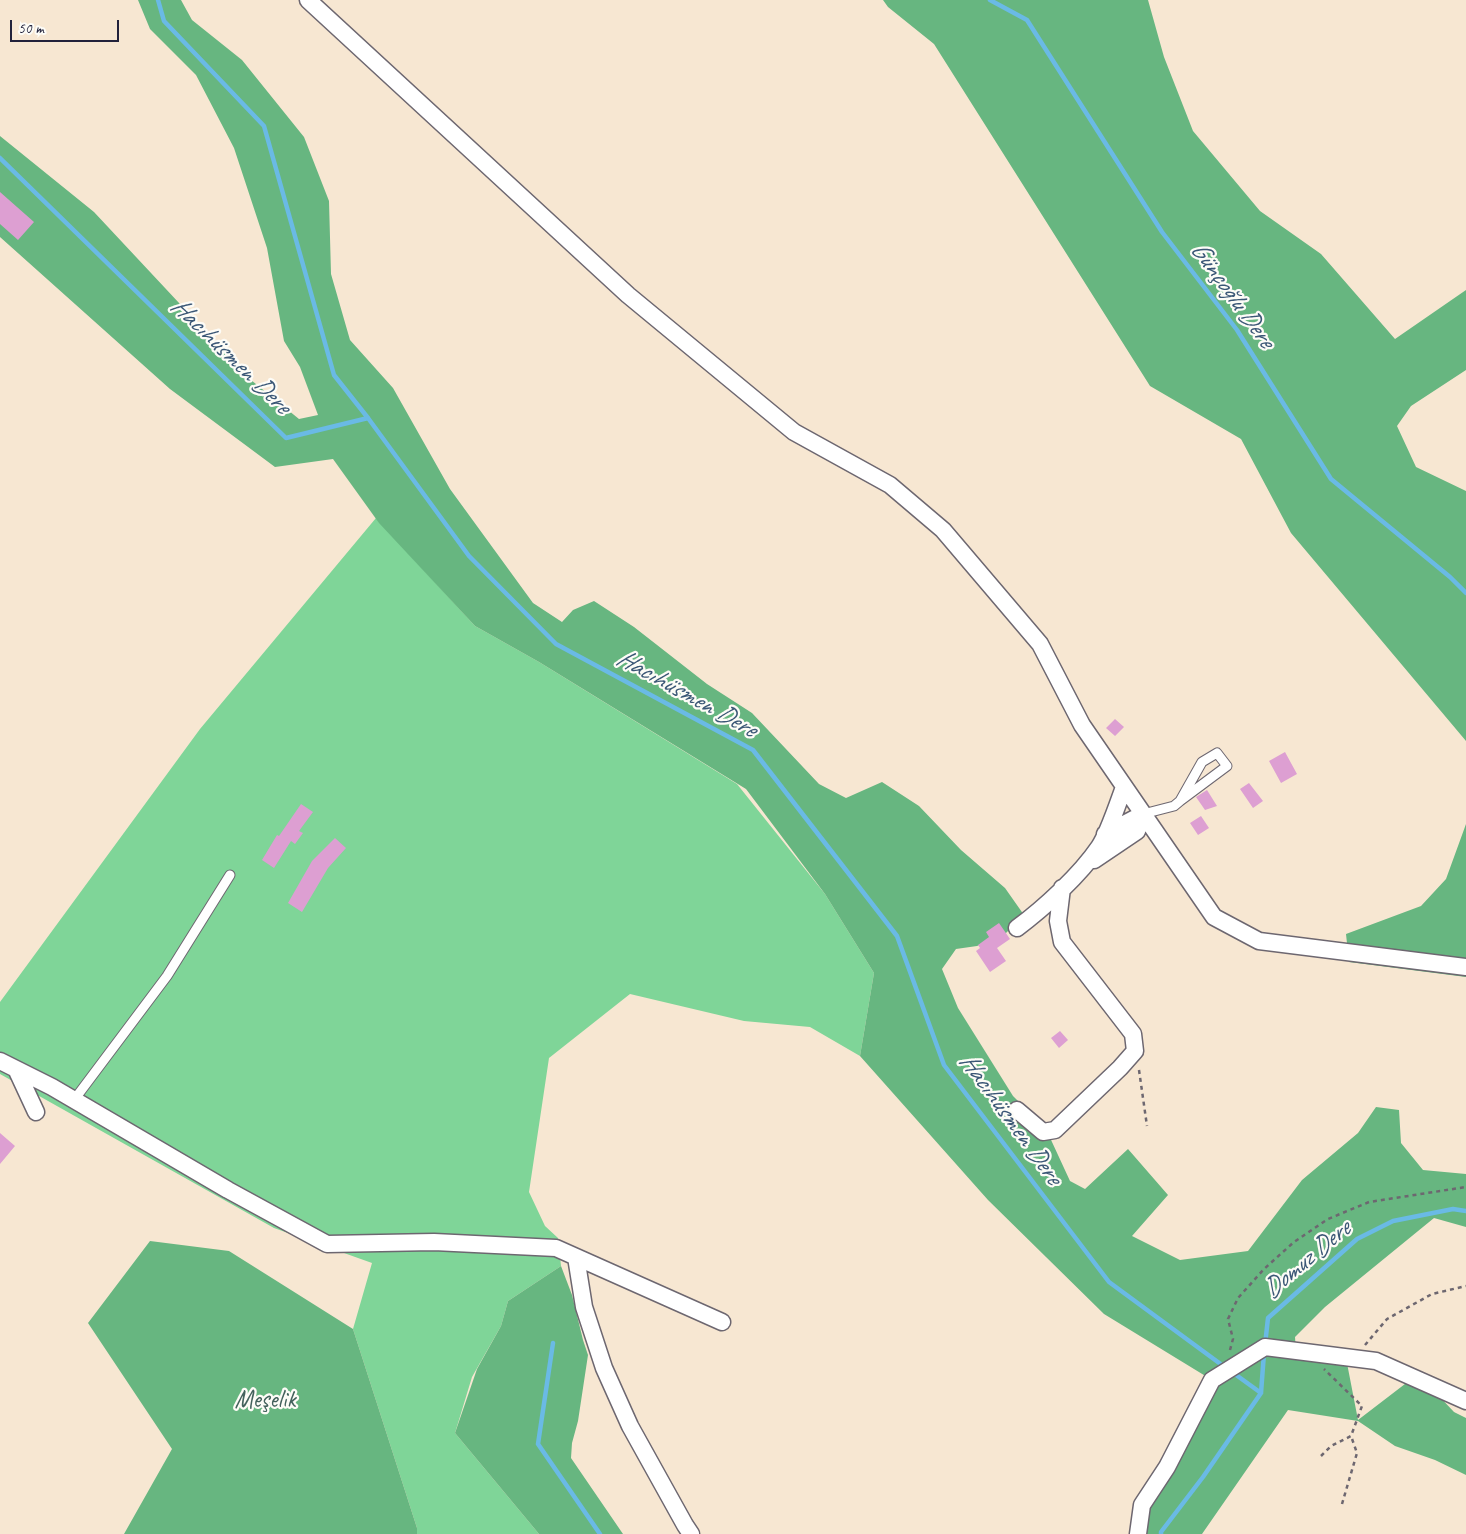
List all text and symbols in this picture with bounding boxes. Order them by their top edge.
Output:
scale bar [12,10,121,42]
text: 50 m [18,19,44,38]
water label: Günçoğlu Dere [1183,236,1281,354]
water label: Hacıhüsmen Dere [164,291,296,421]
water label: Hacıhüsmen Dere [611,643,761,745]
water label: Hacıhüsmen Dere [952,1047,1068,1191]
water label: Domuz Dere [1257,1214,1357,1306]
park label: Meşelik [234,1385,296,1415]

